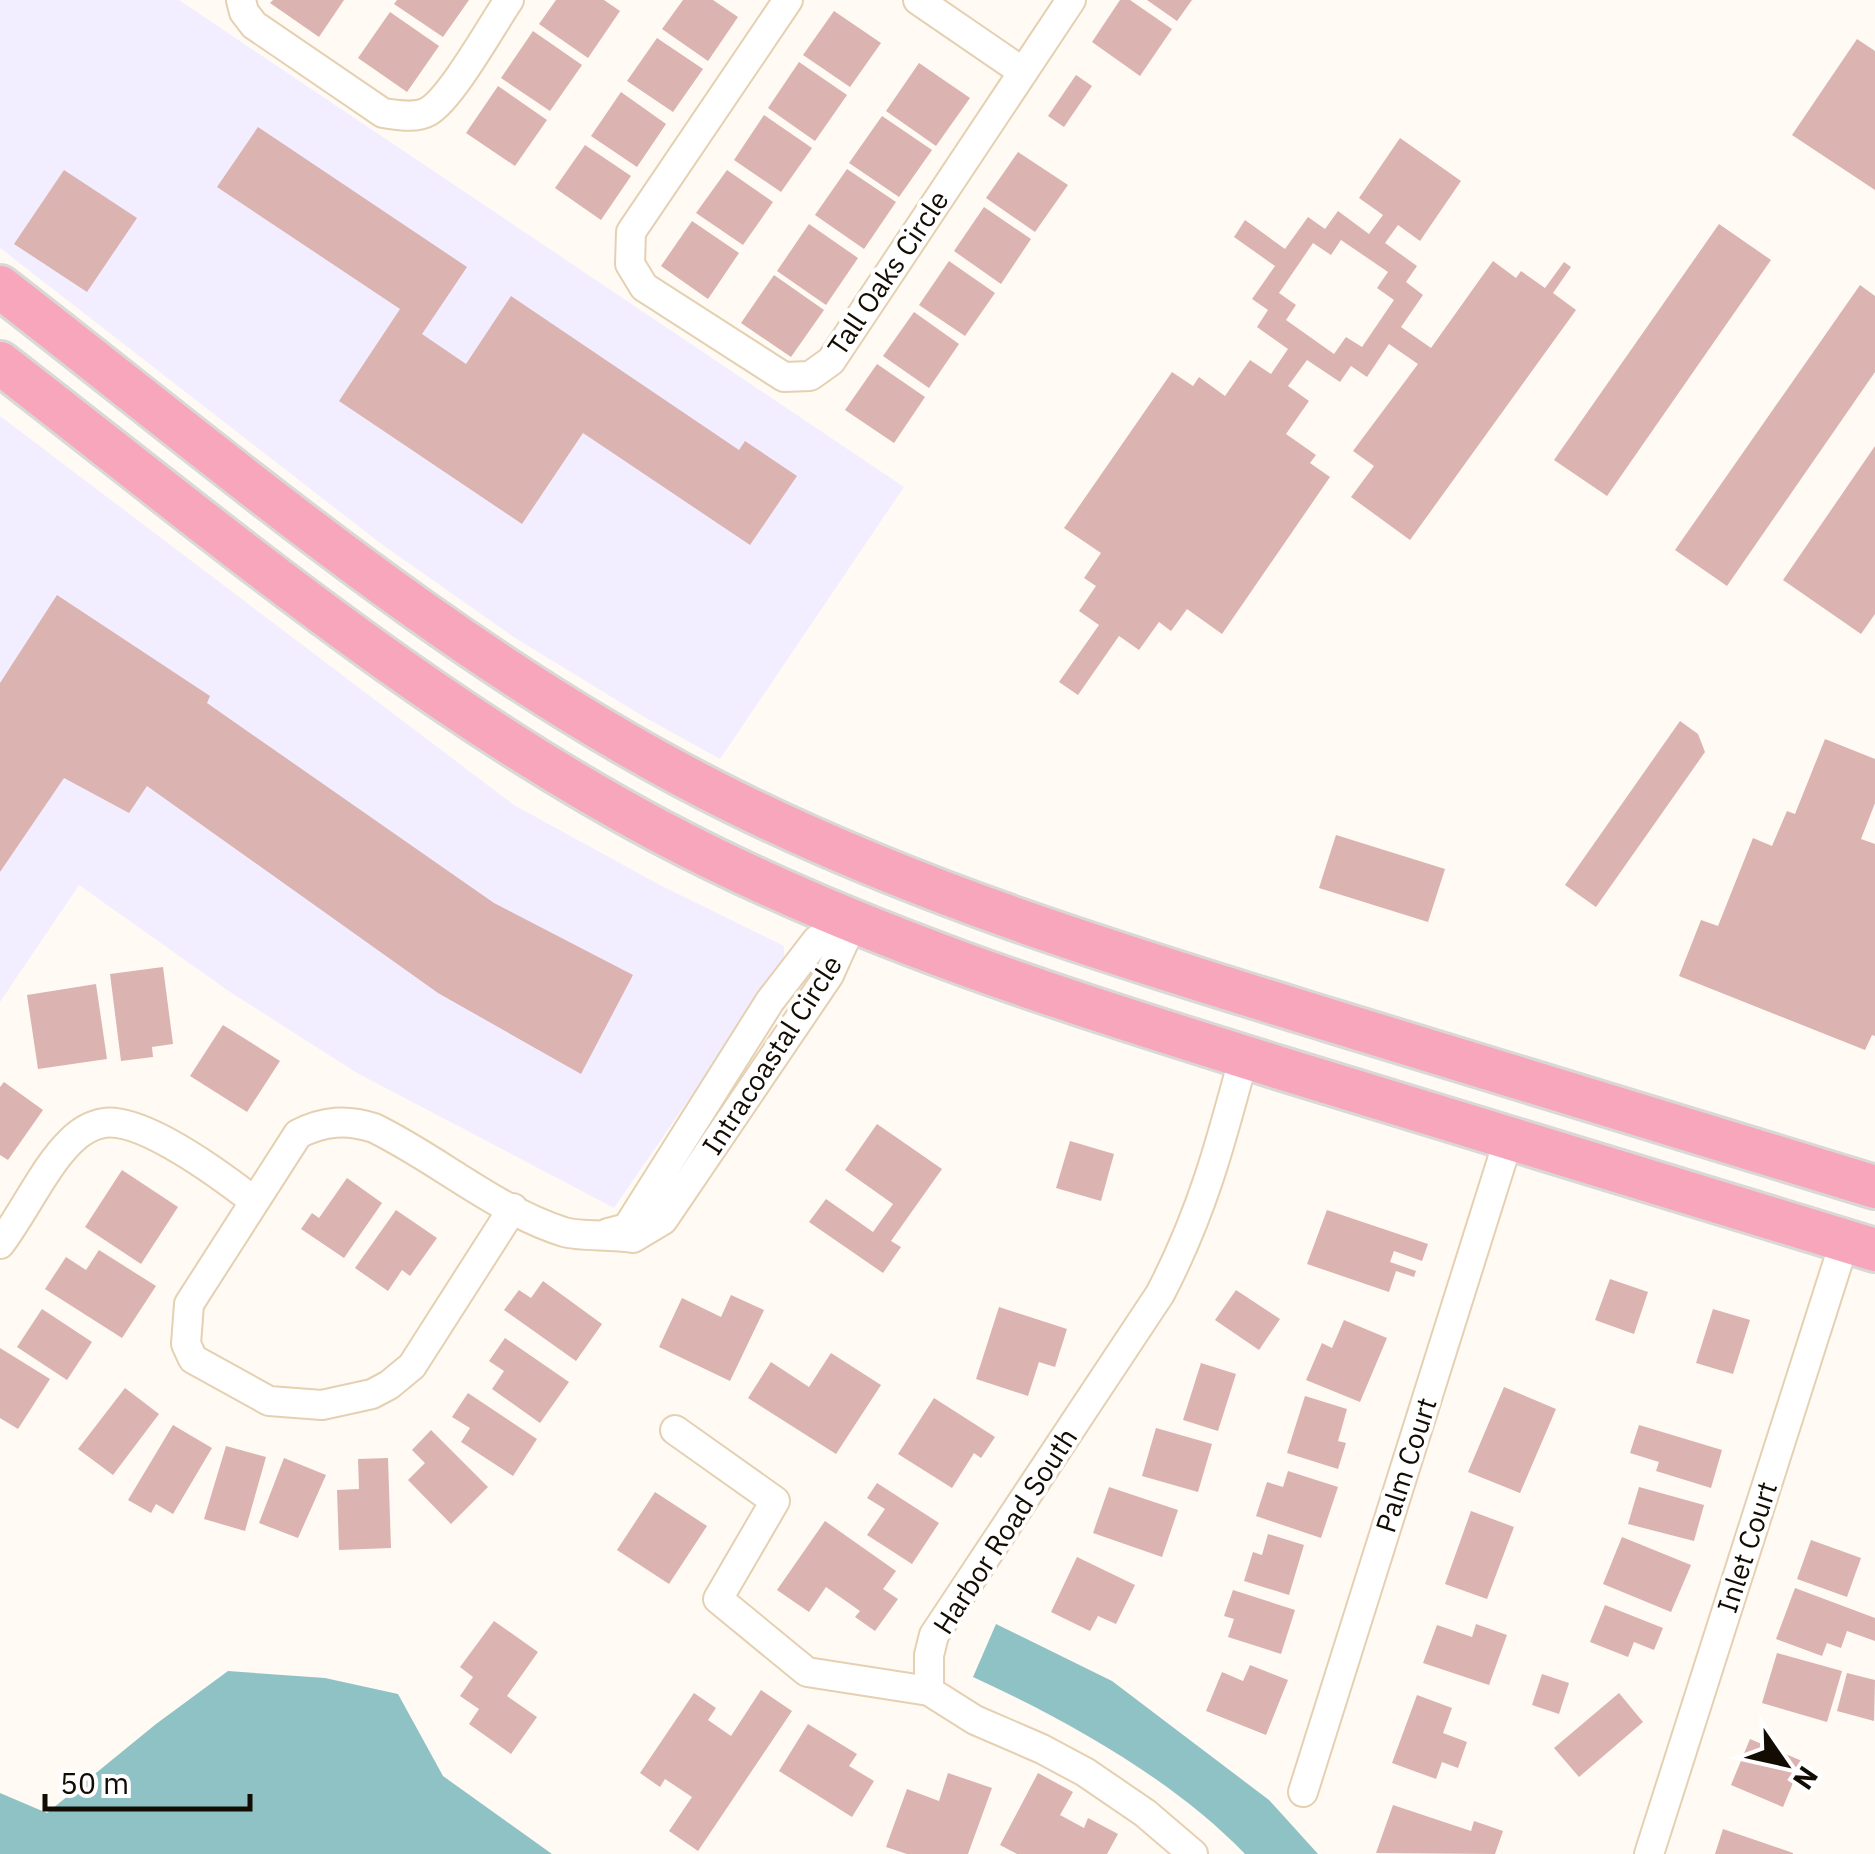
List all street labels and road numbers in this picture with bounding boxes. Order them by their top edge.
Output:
street label: Tall Oaks Circle [819,183,957,363]
street label: Intracoastal Circle [693,948,850,1162]
street label: Palm Court [1366,1393,1445,1537]
street label: Harbor Road South [924,1421,1085,1641]
street label: Inlet Court [1708,1477,1785,1617]

